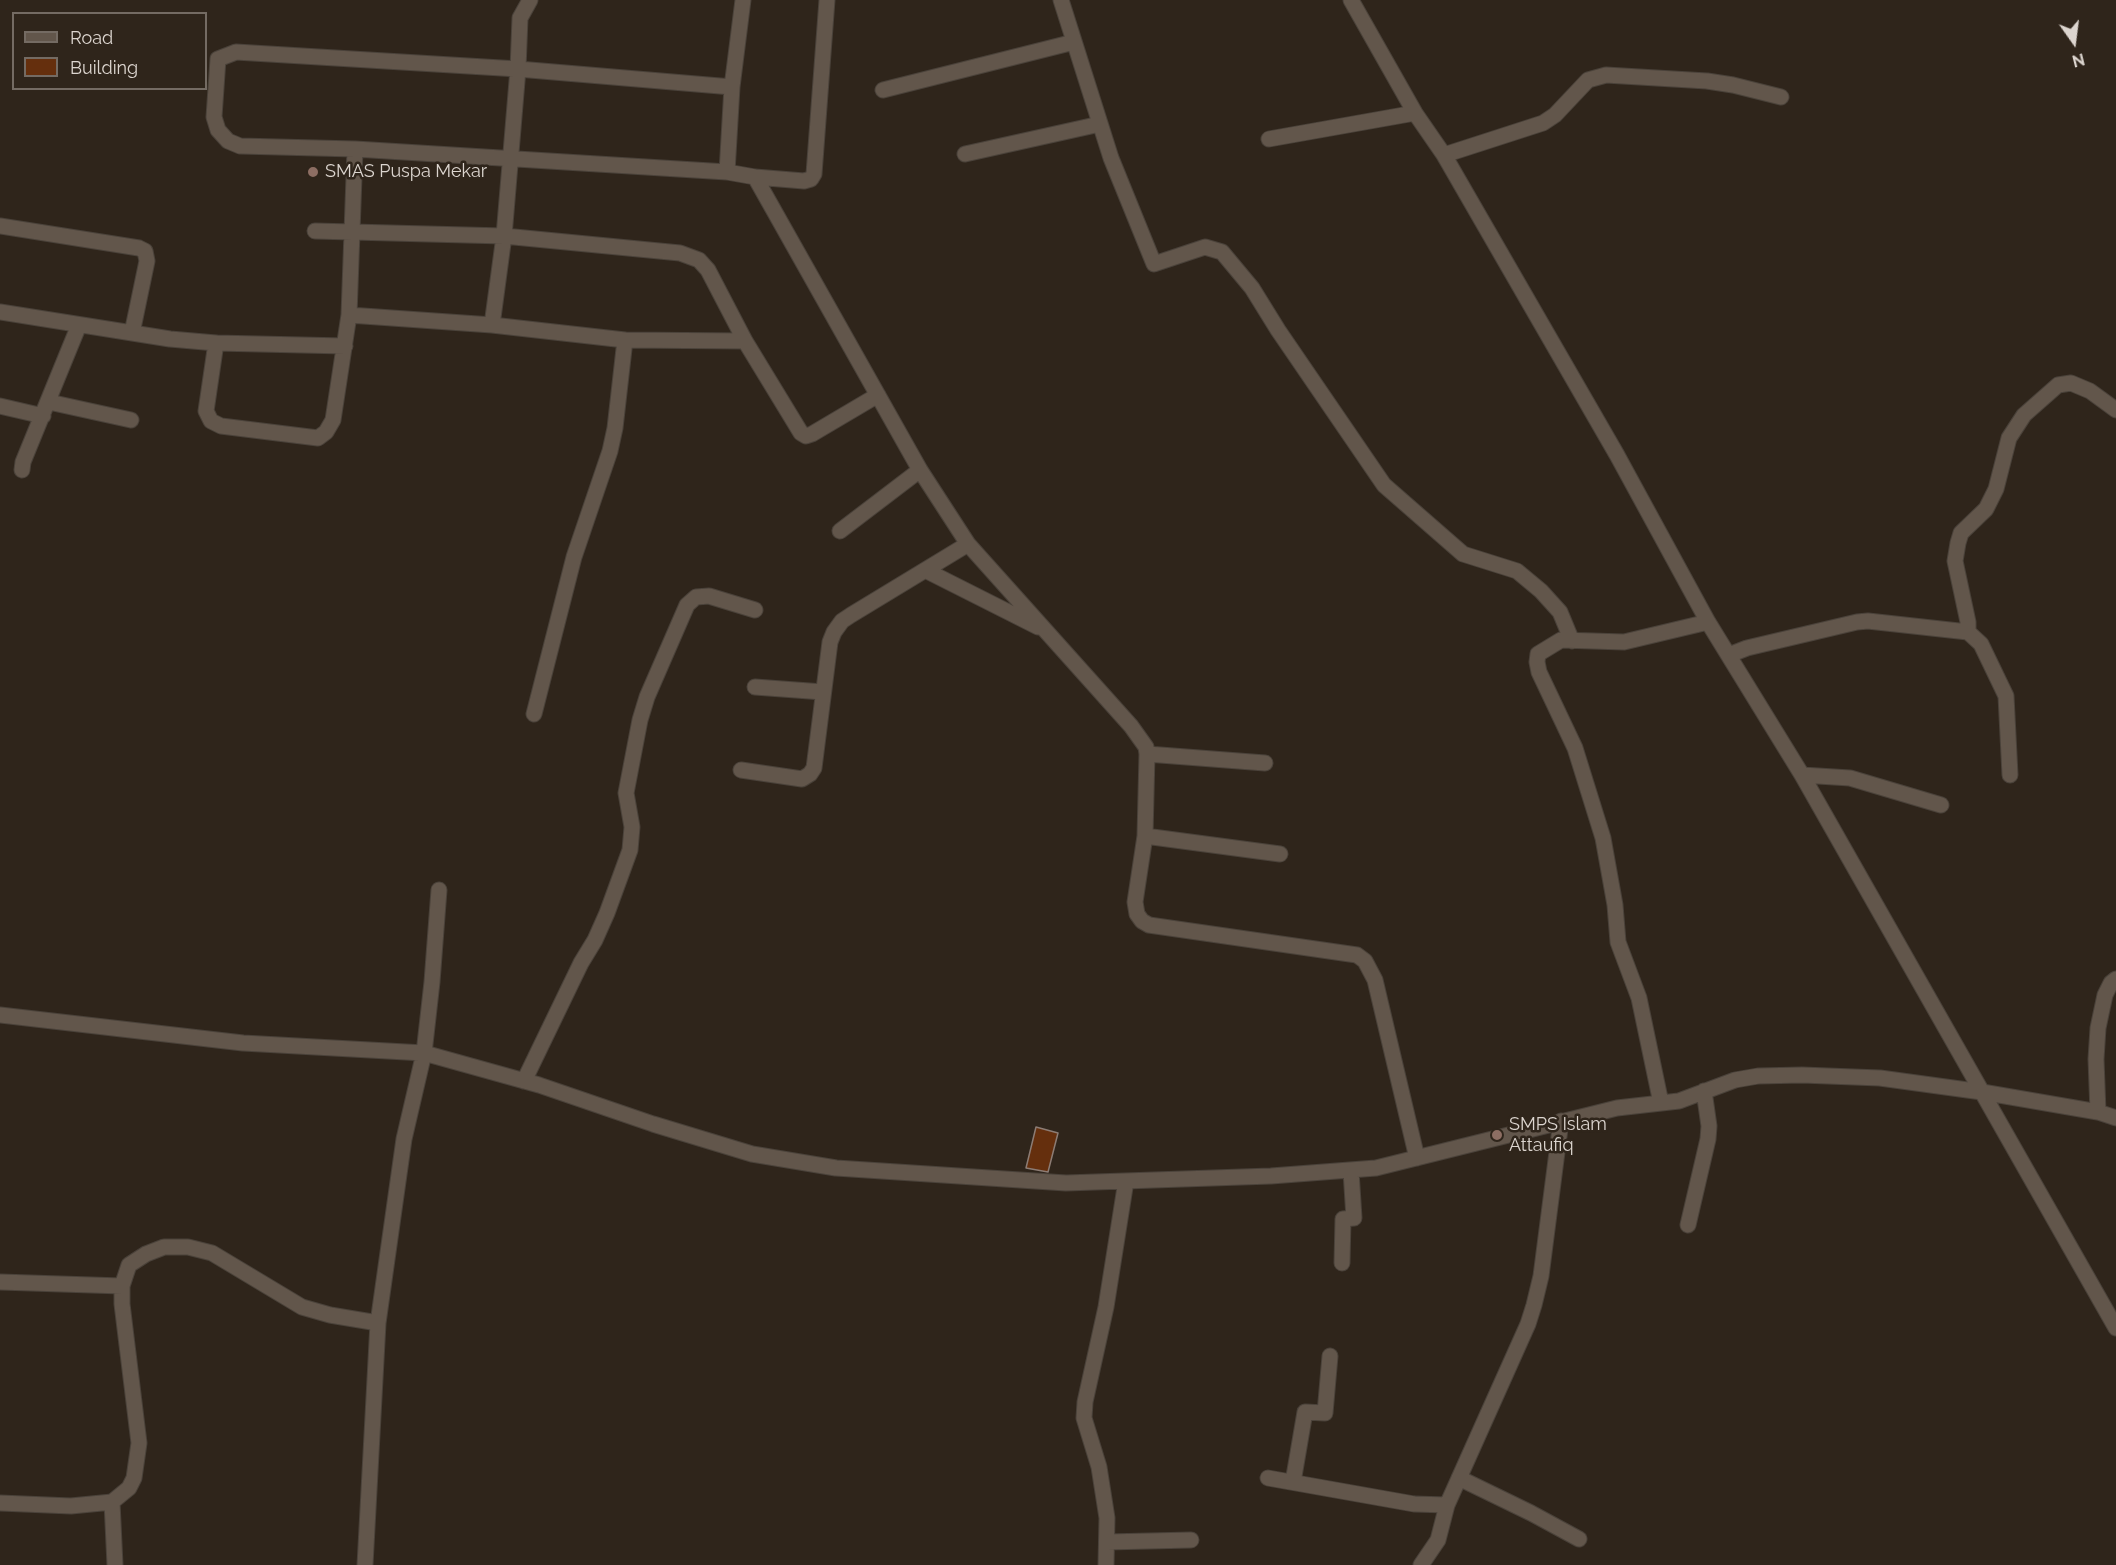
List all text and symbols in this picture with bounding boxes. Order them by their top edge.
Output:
legend [12,12,207,90]
north arrow [2044,12,2104,72]
text: Road [70,27,113,48]
text: N [2070,49,2087,71]
text: Building [70,57,138,78]
place label: SMAS Puspa Mekar [325,161,487,183]
marker: SMAS Puspa Mekar [306,165,320,179]
place label: SMPS Islam Attaufiq [1509,1114,1607,1156]
marker: SMPS Islam Attaufiq [1490,1128,1504,1142]

